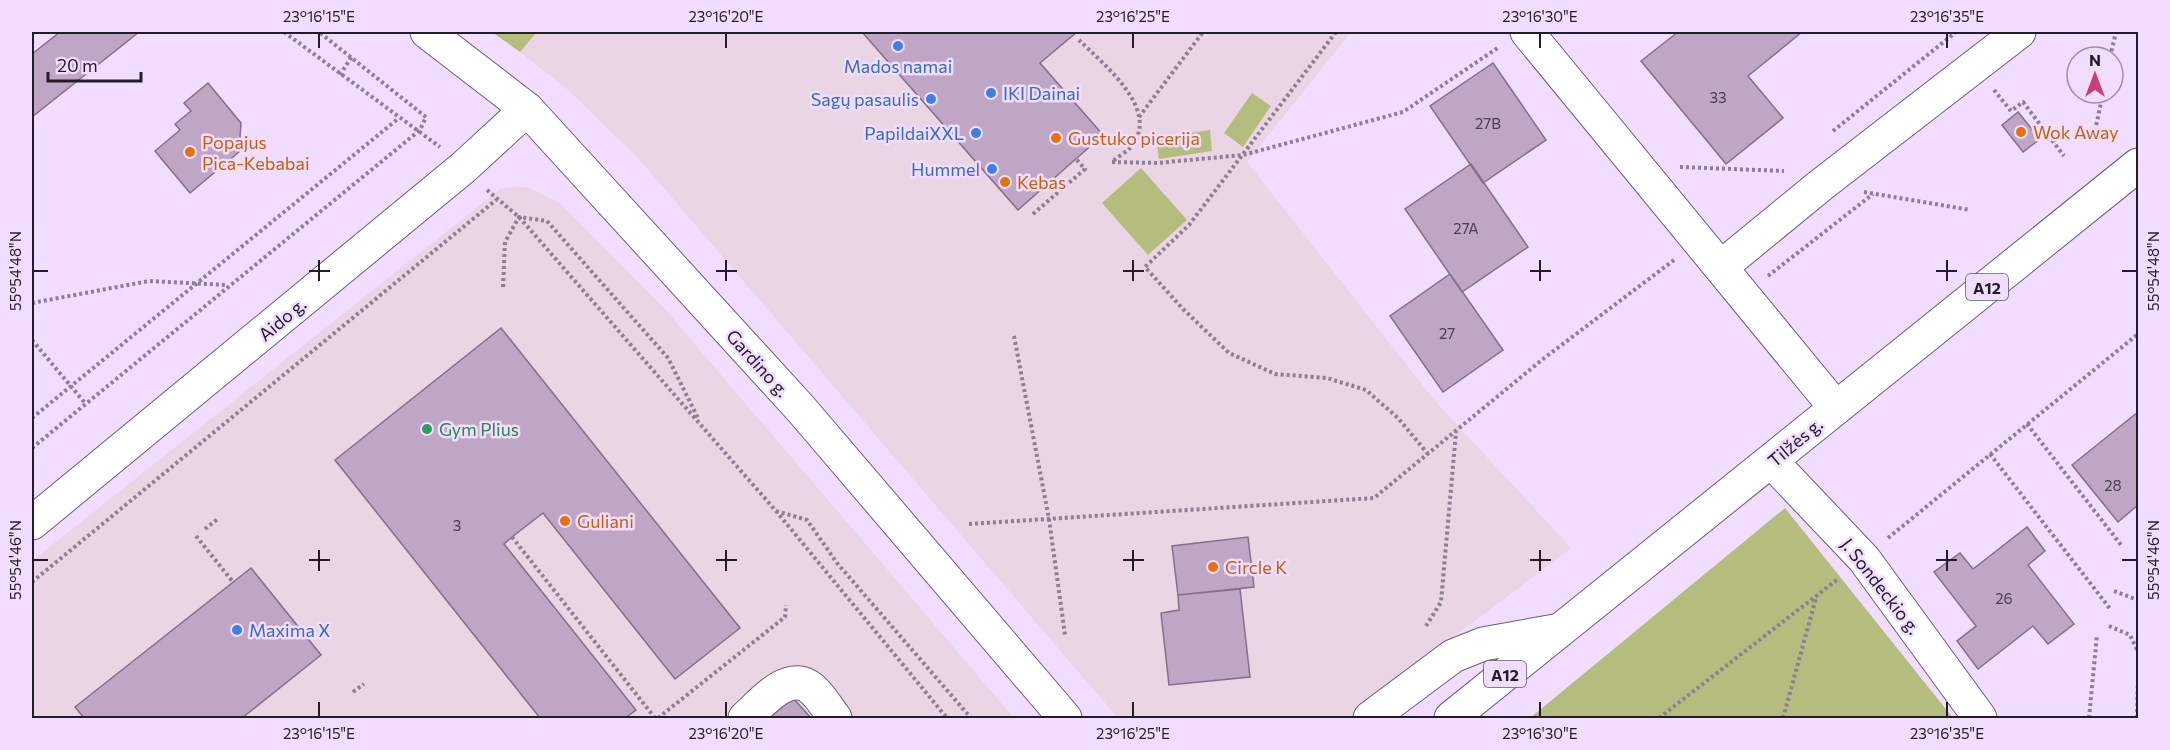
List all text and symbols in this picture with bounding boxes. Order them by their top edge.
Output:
text: 23°16'15"E [283,7,355,25]
text: 23°16'20"E [689,7,764,25]
text: 23°16'25"E [1096,7,1170,25]
text: 23°16'30"E [1502,7,1578,25]
text: 23°16'35"E [1910,7,1984,25]
marker: Mados namai [891,39,905,53]
scale bar [48,45,141,83]
north arrow [2065,45,2125,105]
text: N [2089,50,2101,69]
text: 20 m [57,54,98,76]
place label: Mados namai [844,55,952,77]
place label: IKI Dainai [1003,82,1080,104]
marker: IKI Dainai [984,86,998,100]
place label: Sagų pasaulis [811,88,919,110]
house number: 33 [1709,88,1727,106]
marker: Sagų pasaulis [924,92,938,106]
house number: 27B [1475,114,1501,132]
place label: Wok Away [2033,121,2119,143]
place label: PapildaiXXL [864,122,964,144]
marker: Wok Away [2014,125,2028,139]
marker: PapildaiXXL [969,126,983,140]
place label: Gustuko picerija [1068,127,1200,149]
place label: Popajus Pica-Kebabai [202,131,310,174]
marker: Gustuko picerija [1049,131,1063,145]
marker: Popajus Pica-Kebabai [183,145,197,159]
place label: Hummel [911,158,980,180]
marker: Hummel [985,162,999,176]
place label: Kebas [1017,171,1066,193]
marker: Kebas [998,175,1012,189]
house number: 27A [1453,219,1479,237]
text: 55°54'48"N [6,231,24,311]
text: 55°54'48"N [2144,231,2162,311]
road number: A12 [1966,274,2008,300]
street label: Aido g. [254,293,310,345]
house number: 27 [1439,324,1455,342]
street label: Gardino g. [722,325,794,401]
street label: Tilžės g. [1763,413,1827,471]
place label: Gym Plius [439,418,519,440]
marker: Gym Plius [420,422,434,436]
house number: 28 [2104,476,2122,494]
place label: Guliani [577,510,634,532]
marker: Guliani [558,514,572,528]
house number: 3 [453,516,461,534]
text: 55°54'46"N [6,520,24,600]
text: 55°54'46"N [2144,520,2162,600]
street label: J. Sondeckio g. [1837,534,1925,638]
place label: Circle K [1225,556,1287,578]
marker: Circle K [1206,560,1220,574]
house number: 26 [1995,589,2013,607]
place label: Maxima X [249,619,330,641]
marker: Maxima X [230,623,244,637]
road number: A12 [1484,661,1526,687]
text: 23°16'15"E [283,724,355,742]
text: 23°16'20"E [689,724,764,742]
text: 23°16'25"E [1096,724,1170,742]
text: 23°16'30"E [1502,724,1578,742]
text: 23°16'35"E [1910,724,1984,742]

